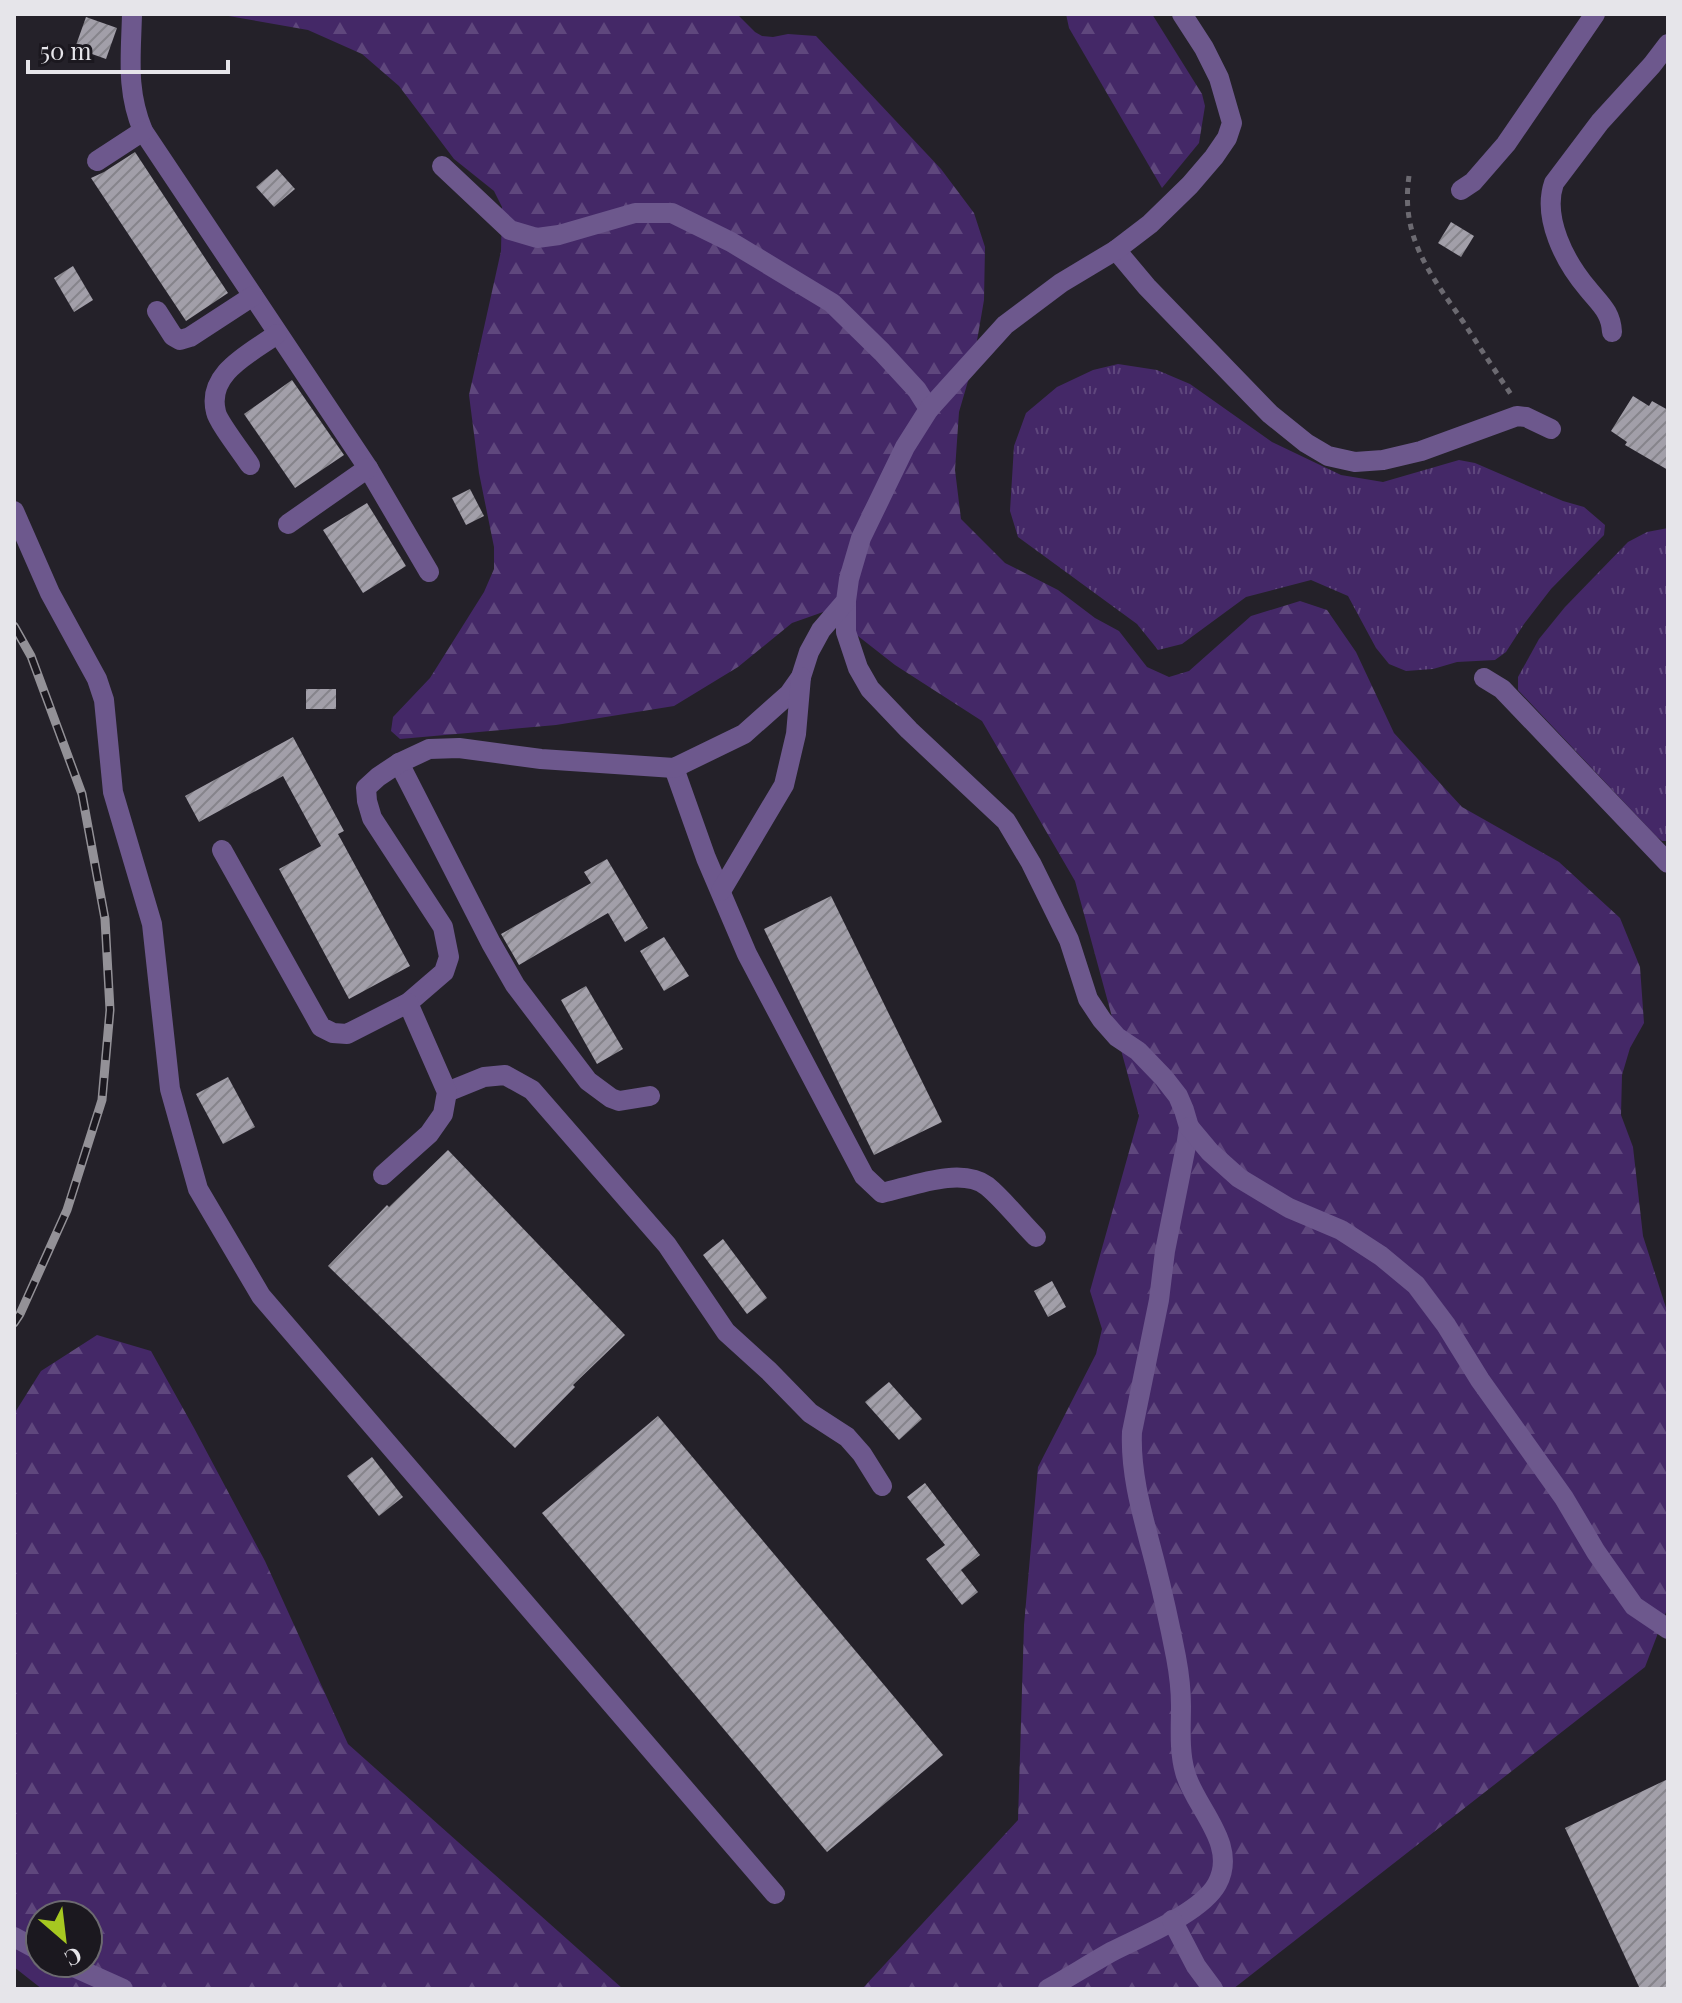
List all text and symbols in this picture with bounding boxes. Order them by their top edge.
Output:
scale bar [28,24,228,74]
text: 50 m [40,34,92,66]
north arrow [24,1899,104,1979]
text: С [60,1941,88,1974]

